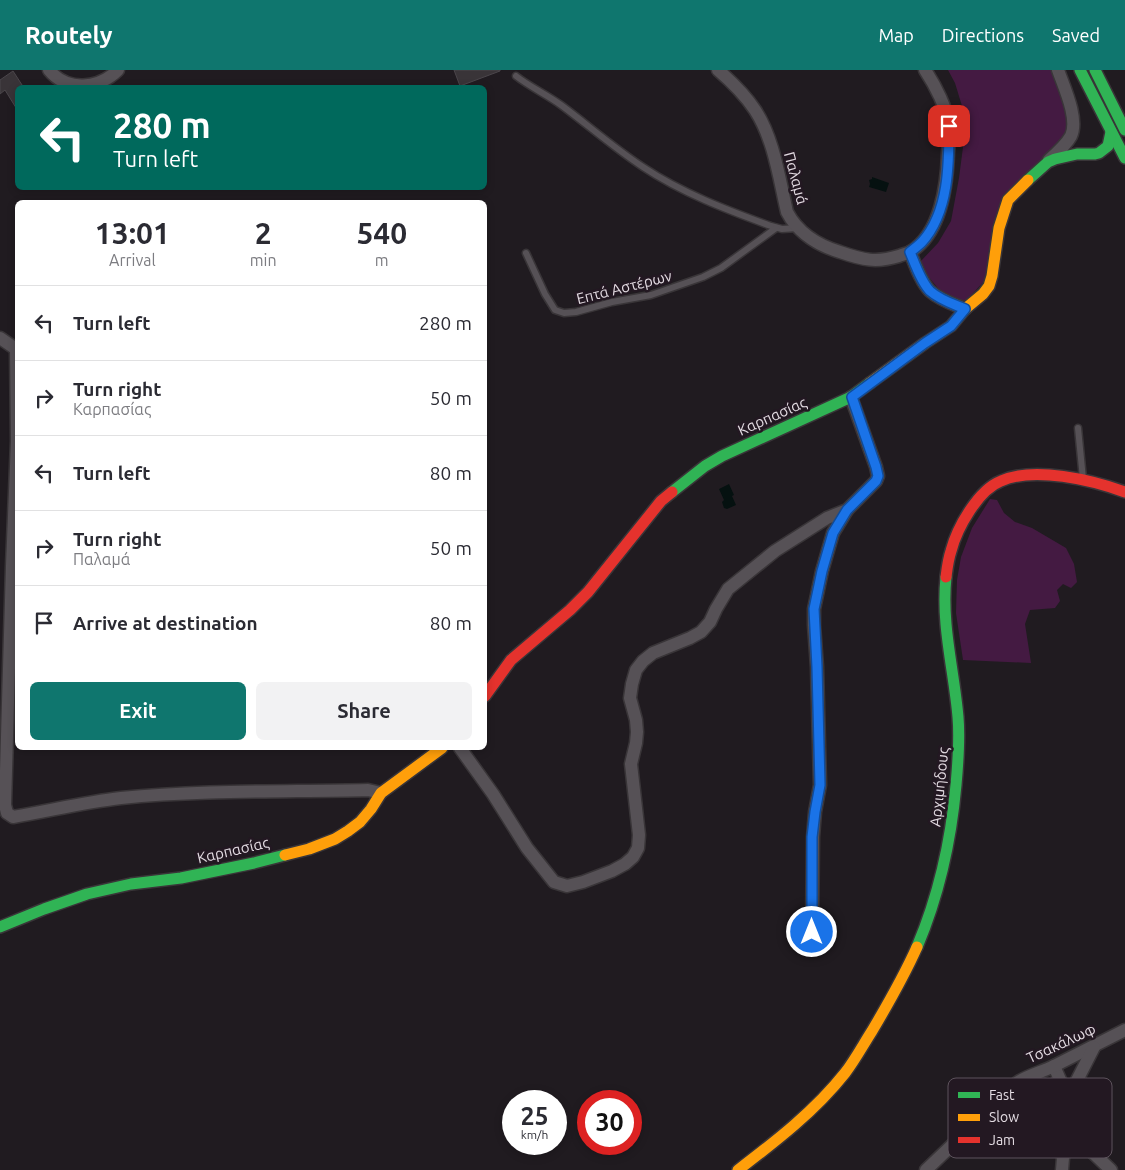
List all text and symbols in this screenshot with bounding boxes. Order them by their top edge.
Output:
text: Routely [25,22,112,49]
text: Map [878,25,914,45]
text: Directions [942,25,1024,45]
text: Saved [1052,25,1100,45]
icon: left [30,105,95,170]
text: 280 m [113,105,211,145]
pin [928,105,970,147]
icon: arrive [935,112,963,140]
text: Turn left [113,146,198,171]
street label: Παλαμά [781,150,811,206]
text: 13:01 [95,216,170,250]
text: 2 [255,216,272,250]
text: 540 [356,216,407,250]
text: Arrival [109,251,156,269]
text: min [250,251,277,269]
text: m [375,251,389,269]
street label: Επτά Αστέρων [574,267,674,307]
icon: left [30,309,58,337]
text: Turn left [73,312,151,334]
text: 280 m [419,312,472,334]
text: Turn right [73,378,161,400]
icon: right [30,384,58,412]
text: 50 m [430,387,472,409]
street label: Καρπασίας [735,393,809,439]
text: Καρπασίας [73,400,151,418]
icon: left [30,459,58,487]
text: Turn left [73,462,151,484]
text: 80 m [430,462,472,484]
text: Turn right [73,528,161,550]
icon: right [30,534,58,562]
text: 50 m [430,537,472,559]
text: Παλαμά [73,550,130,568]
icon: arrive [30,609,58,637]
text: Arrive at destination [73,612,258,634]
text: 80 m [430,612,472,634]
button: Exit [30,682,246,740]
button: Share [256,682,472,740]
street label: Αρχιμήδους [926,746,952,828]
street label: Καρπασίας [195,833,271,867]
position arrow [785,905,837,957]
street label: Τσακάλωφ [1024,1020,1098,1066]
legend [948,1078,1112,1158]
text: Fast [989,1087,1015,1103]
speed limit sign: 30 [577,1090,642,1155]
text: 25 [520,1102,549,1130]
text: Slow [989,1109,1019,1125]
text: km/h [521,1128,548,1141]
text: Jam [989,1132,1015,1148]

